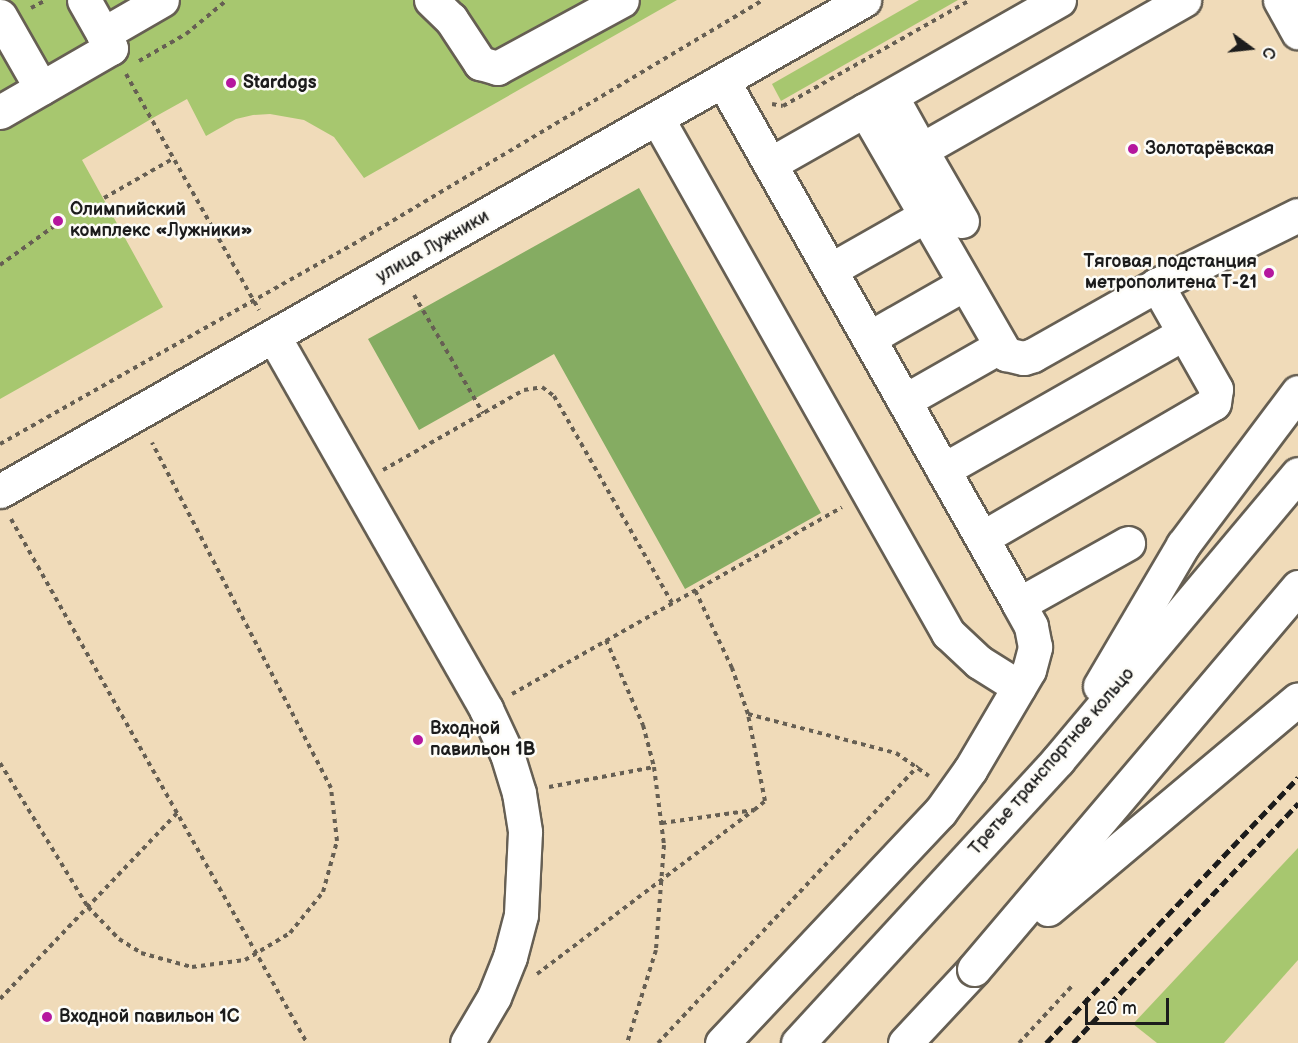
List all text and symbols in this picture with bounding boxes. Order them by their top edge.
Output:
north arrow [1220,18,1280,78]
text: С [1257,45,1278,61]
place label: Stardogs [243,72,317,94]
marker: Stardogs [224,76,238,90]
place label: Золотарёвская [1145,138,1274,160]
marker: Золотарёвская [1126,142,1140,156]
place label: Олимпийский комплекс «Лужники» [70,200,253,242]
street label: улица Лужники [373,206,493,288]
marker: Олимпийский комплекс «Лужники» [51,214,65,228]
place label: Тяговая подстанция метрополитена Т-21 [1084,252,1257,294]
marker: Тяговая подстанция метрополитена Т-21 [1262,266,1276,280]
street label: Третье транспортное кольцо [965,664,1139,860]
place label: Входной павильон 1B [430,719,536,762]
marker: Входной павильон 1B [411,733,425,747]
scale bar [1088,986,1172,1024]
text: 20 m [1096,998,1137,1019]
place label: Входной павильон 1C [59,1006,240,1028]
marker: Входной павильон 1C [40,1010,54,1024]

